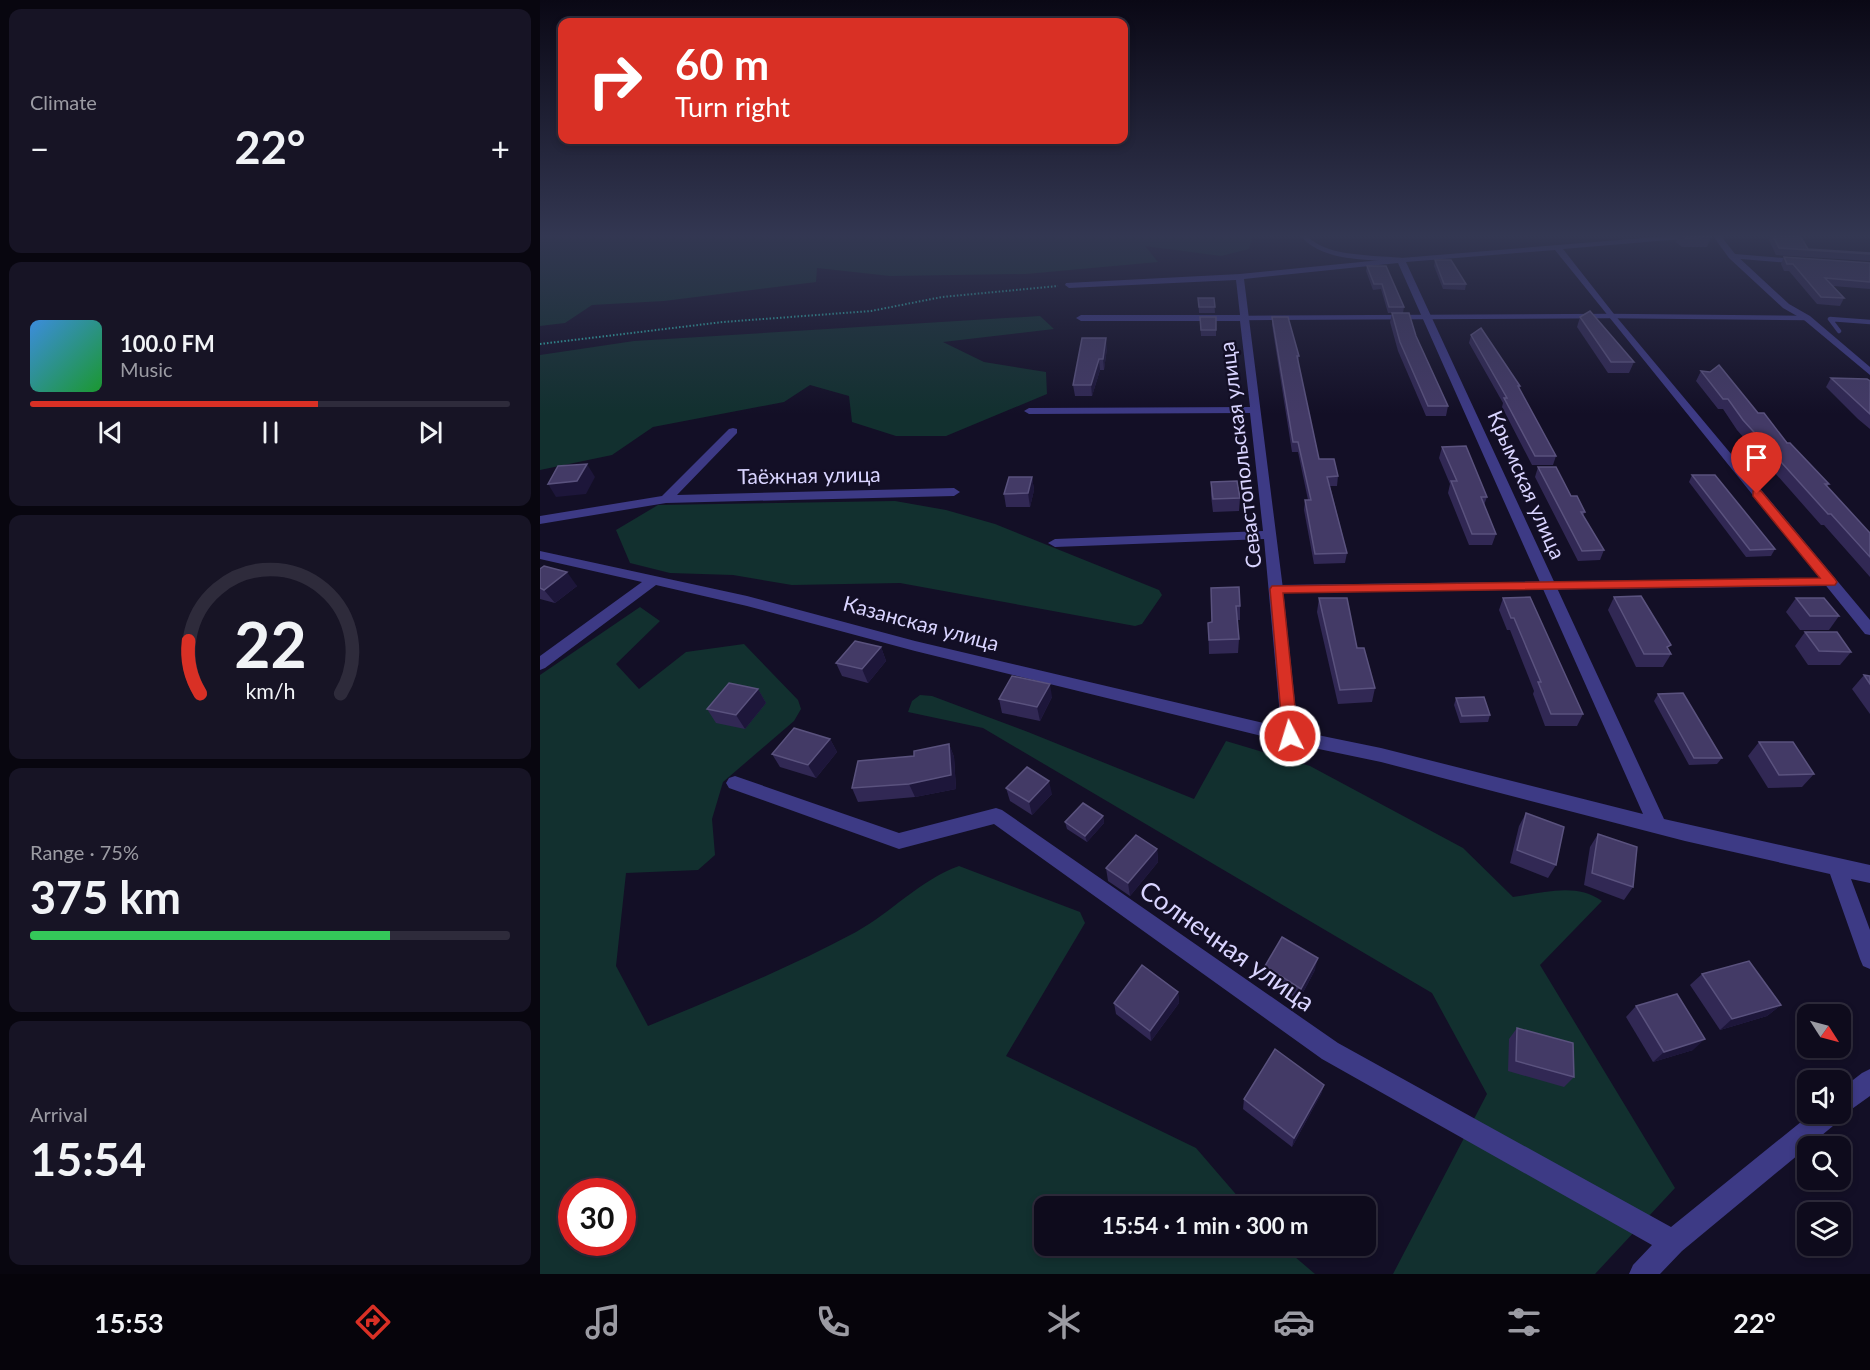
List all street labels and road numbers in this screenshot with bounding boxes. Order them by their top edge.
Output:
street label: Севастопольская улица [1213,340,1266,570]
street label: Крымская улица [1483,406,1571,563]
street label: Таёжная улица [737,461,881,488]
street label: Казанская улица [841,590,1002,655]
street label: Солнечная улица [1134,873,1321,1018]

